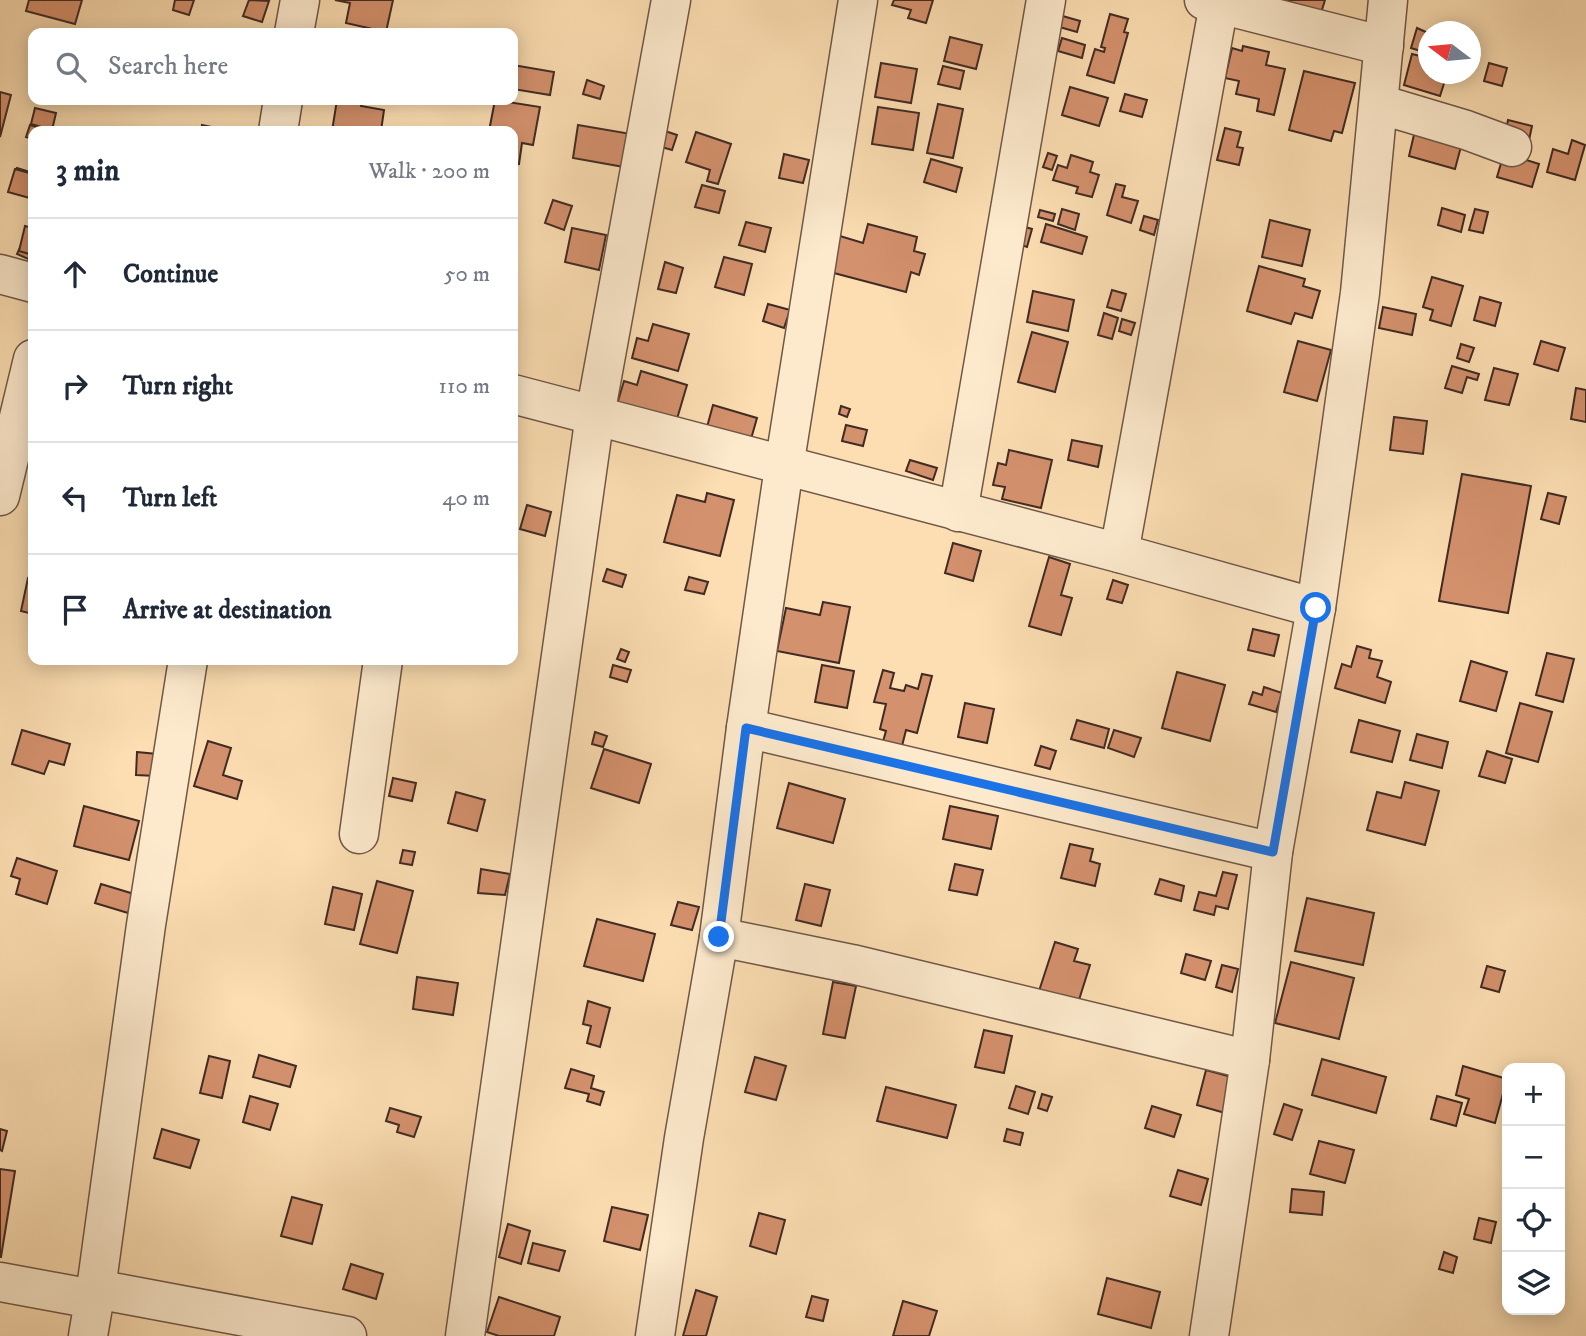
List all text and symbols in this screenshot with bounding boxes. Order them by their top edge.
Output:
north arrow [1418,21,1481,84]
search box [28,28,518,105]
icon: search [52,48,90,86]
text: Search here [108,50,228,83]
text: 3 min [56,153,120,190]
text: Walk · 200 m [369,157,490,186]
icon: ahead [56,255,94,293]
text: Continue [123,258,218,291]
text: 50 m [444,260,490,289]
icon: right [56,367,94,405]
text: Turn right [123,370,233,403]
text: 110 m [439,372,490,401]
icon: left [56,479,94,517]
text: Turn left [123,482,217,515]
text: 40 m [442,484,490,513]
icon: arrive [56,591,94,629]
route start [1300,592,1331,623]
text: Arrive at destination [123,594,332,627]
route end [703,921,734,952]
map controls [1502,1063,1565,1315]
button: + [1502,1063,1565,1126]
button: − [1502,1126,1565,1189]
button: locate [1502,1189,1565,1252]
button: layers [1502,1252,1565,1315]

